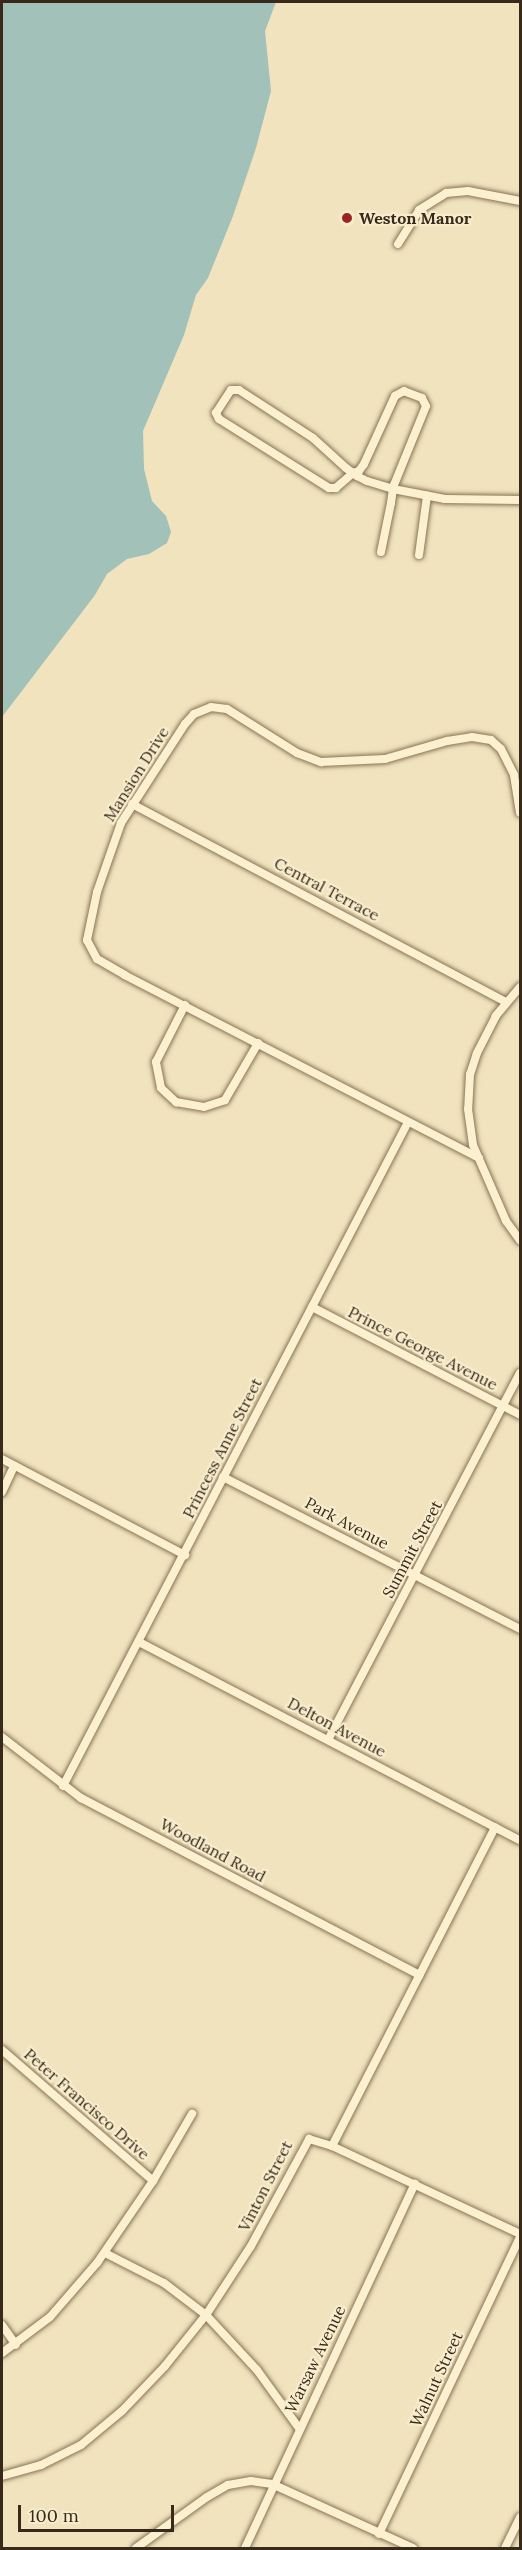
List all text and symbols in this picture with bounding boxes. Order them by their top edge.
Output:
place label: Weston Manor [359,208,471,228]
marker: Weston Manor [340,211,354,225]
street label: Mansion Drive [99,723,173,825]
street label: Central Terrace [271,853,383,925]
street label: Prince George Avenue [345,1302,501,1394]
street label: Princess Anne Street [178,1375,266,1521]
street label: Park Avenue [302,1493,392,1553]
street label: Summit Street [378,1497,446,1601]
street label: Delton Avenue [284,1693,390,1761]
street label: Woodland Road [157,1814,269,1886]
street label: Peter Francisco Drive [20,2044,154,2164]
street label: Vinton Street [234,2137,296,2235]
street label: Warsaw Avenue [281,2302,349,2416]
street label: Walnut Street [406,2328,466,2430]
scale bar [21,2493,177,2531]
text: 100 m [29,2504,79,2527]

